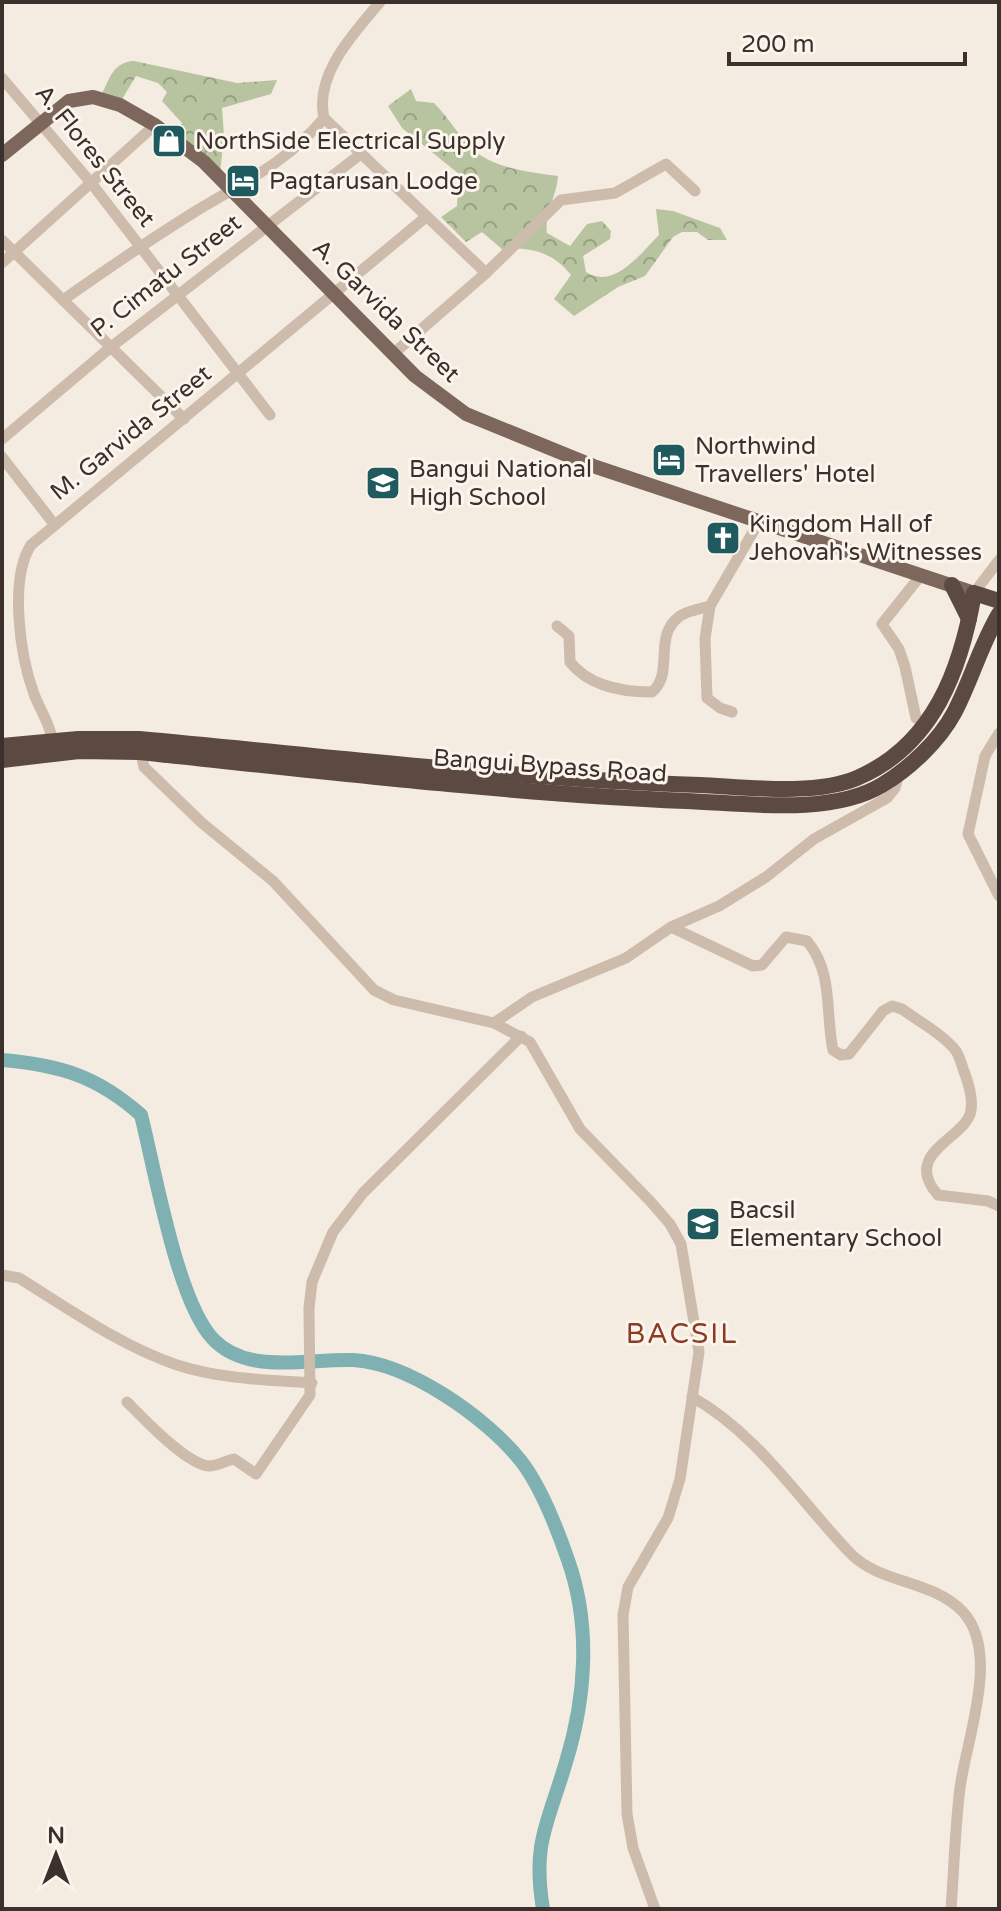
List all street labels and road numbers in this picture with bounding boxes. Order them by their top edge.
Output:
street label: A. Flores Street [29,79,161,233]
street label: P. Cimatu Street [85,208,247,344]
street label: A. Garvida Street [306,233,466,389]
street label: M. Garvida Street [45,359,217,507]
street label: Bangui Bypass Road [432,743,668,789]

